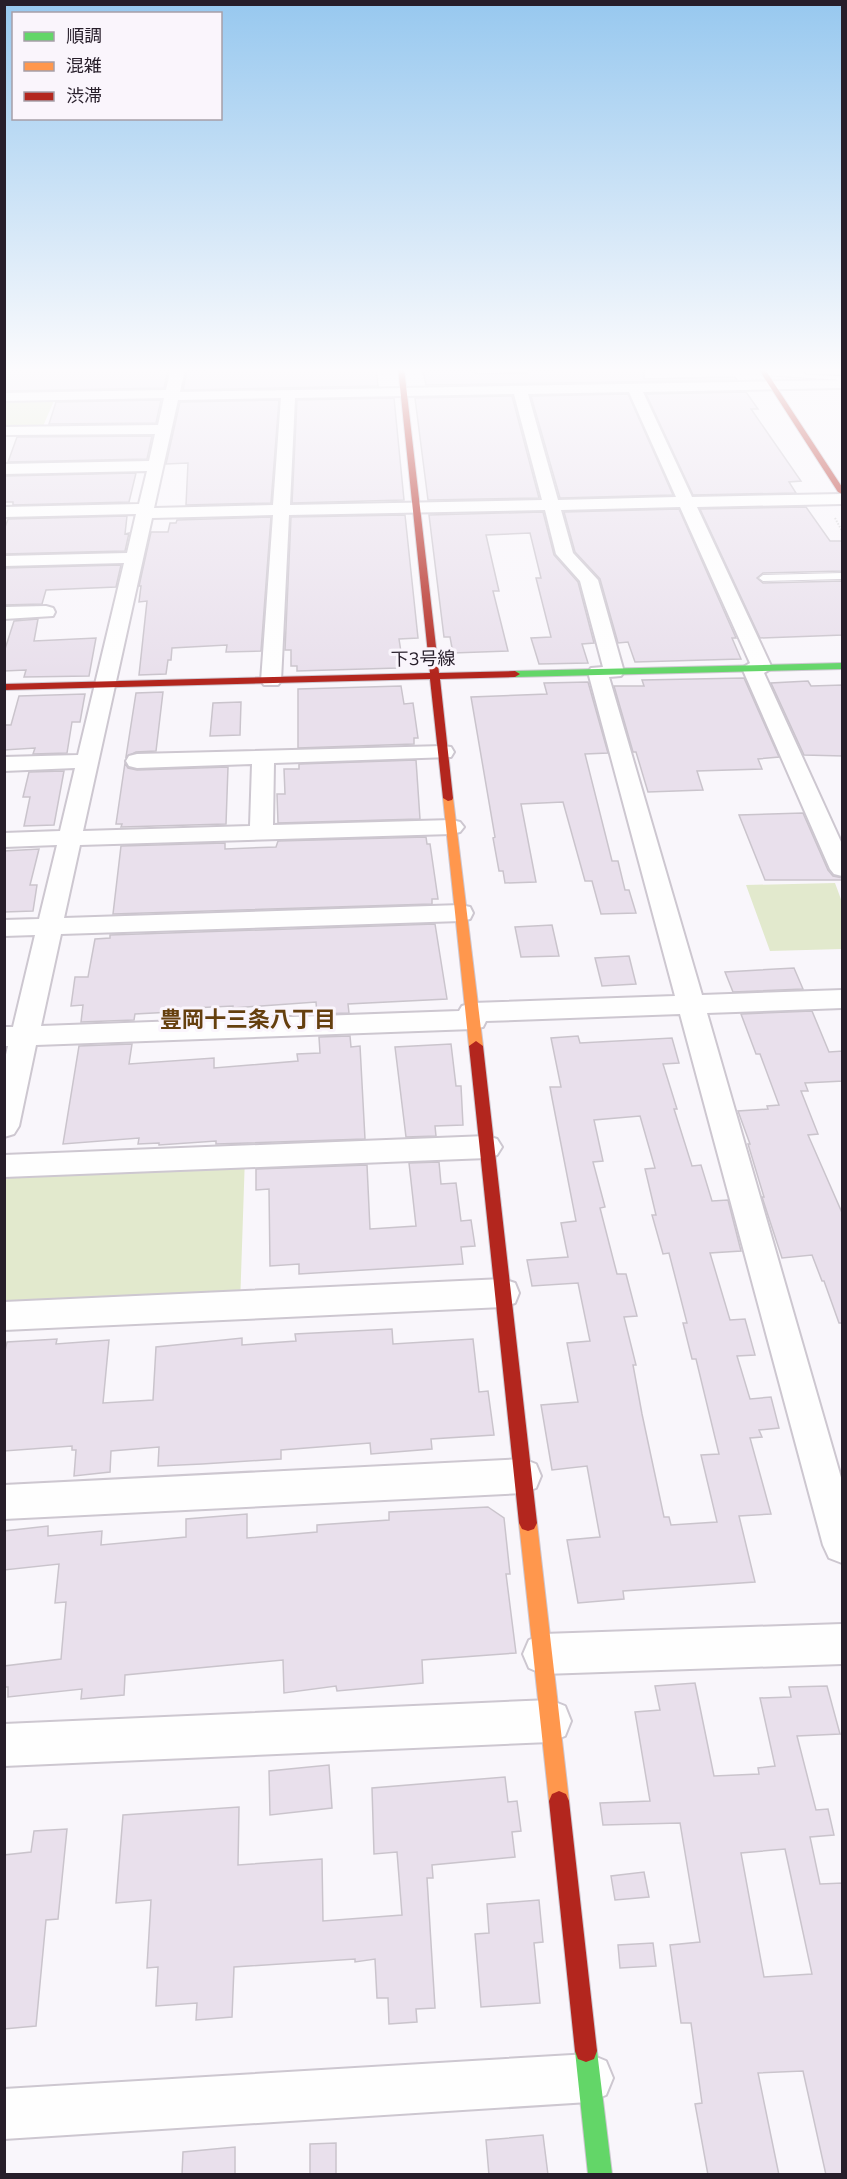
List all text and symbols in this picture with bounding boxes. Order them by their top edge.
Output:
legend [12,12,222,120]
text: 順調 [66,24,102,47]
text: 混雑 [66,54,102,77]
text: 渋滞 [66,84,102,107]
street label: 下3号線 [390,646,456,671]
district label: 豊岡十三条八丁目 [160,1005,336,1033]

